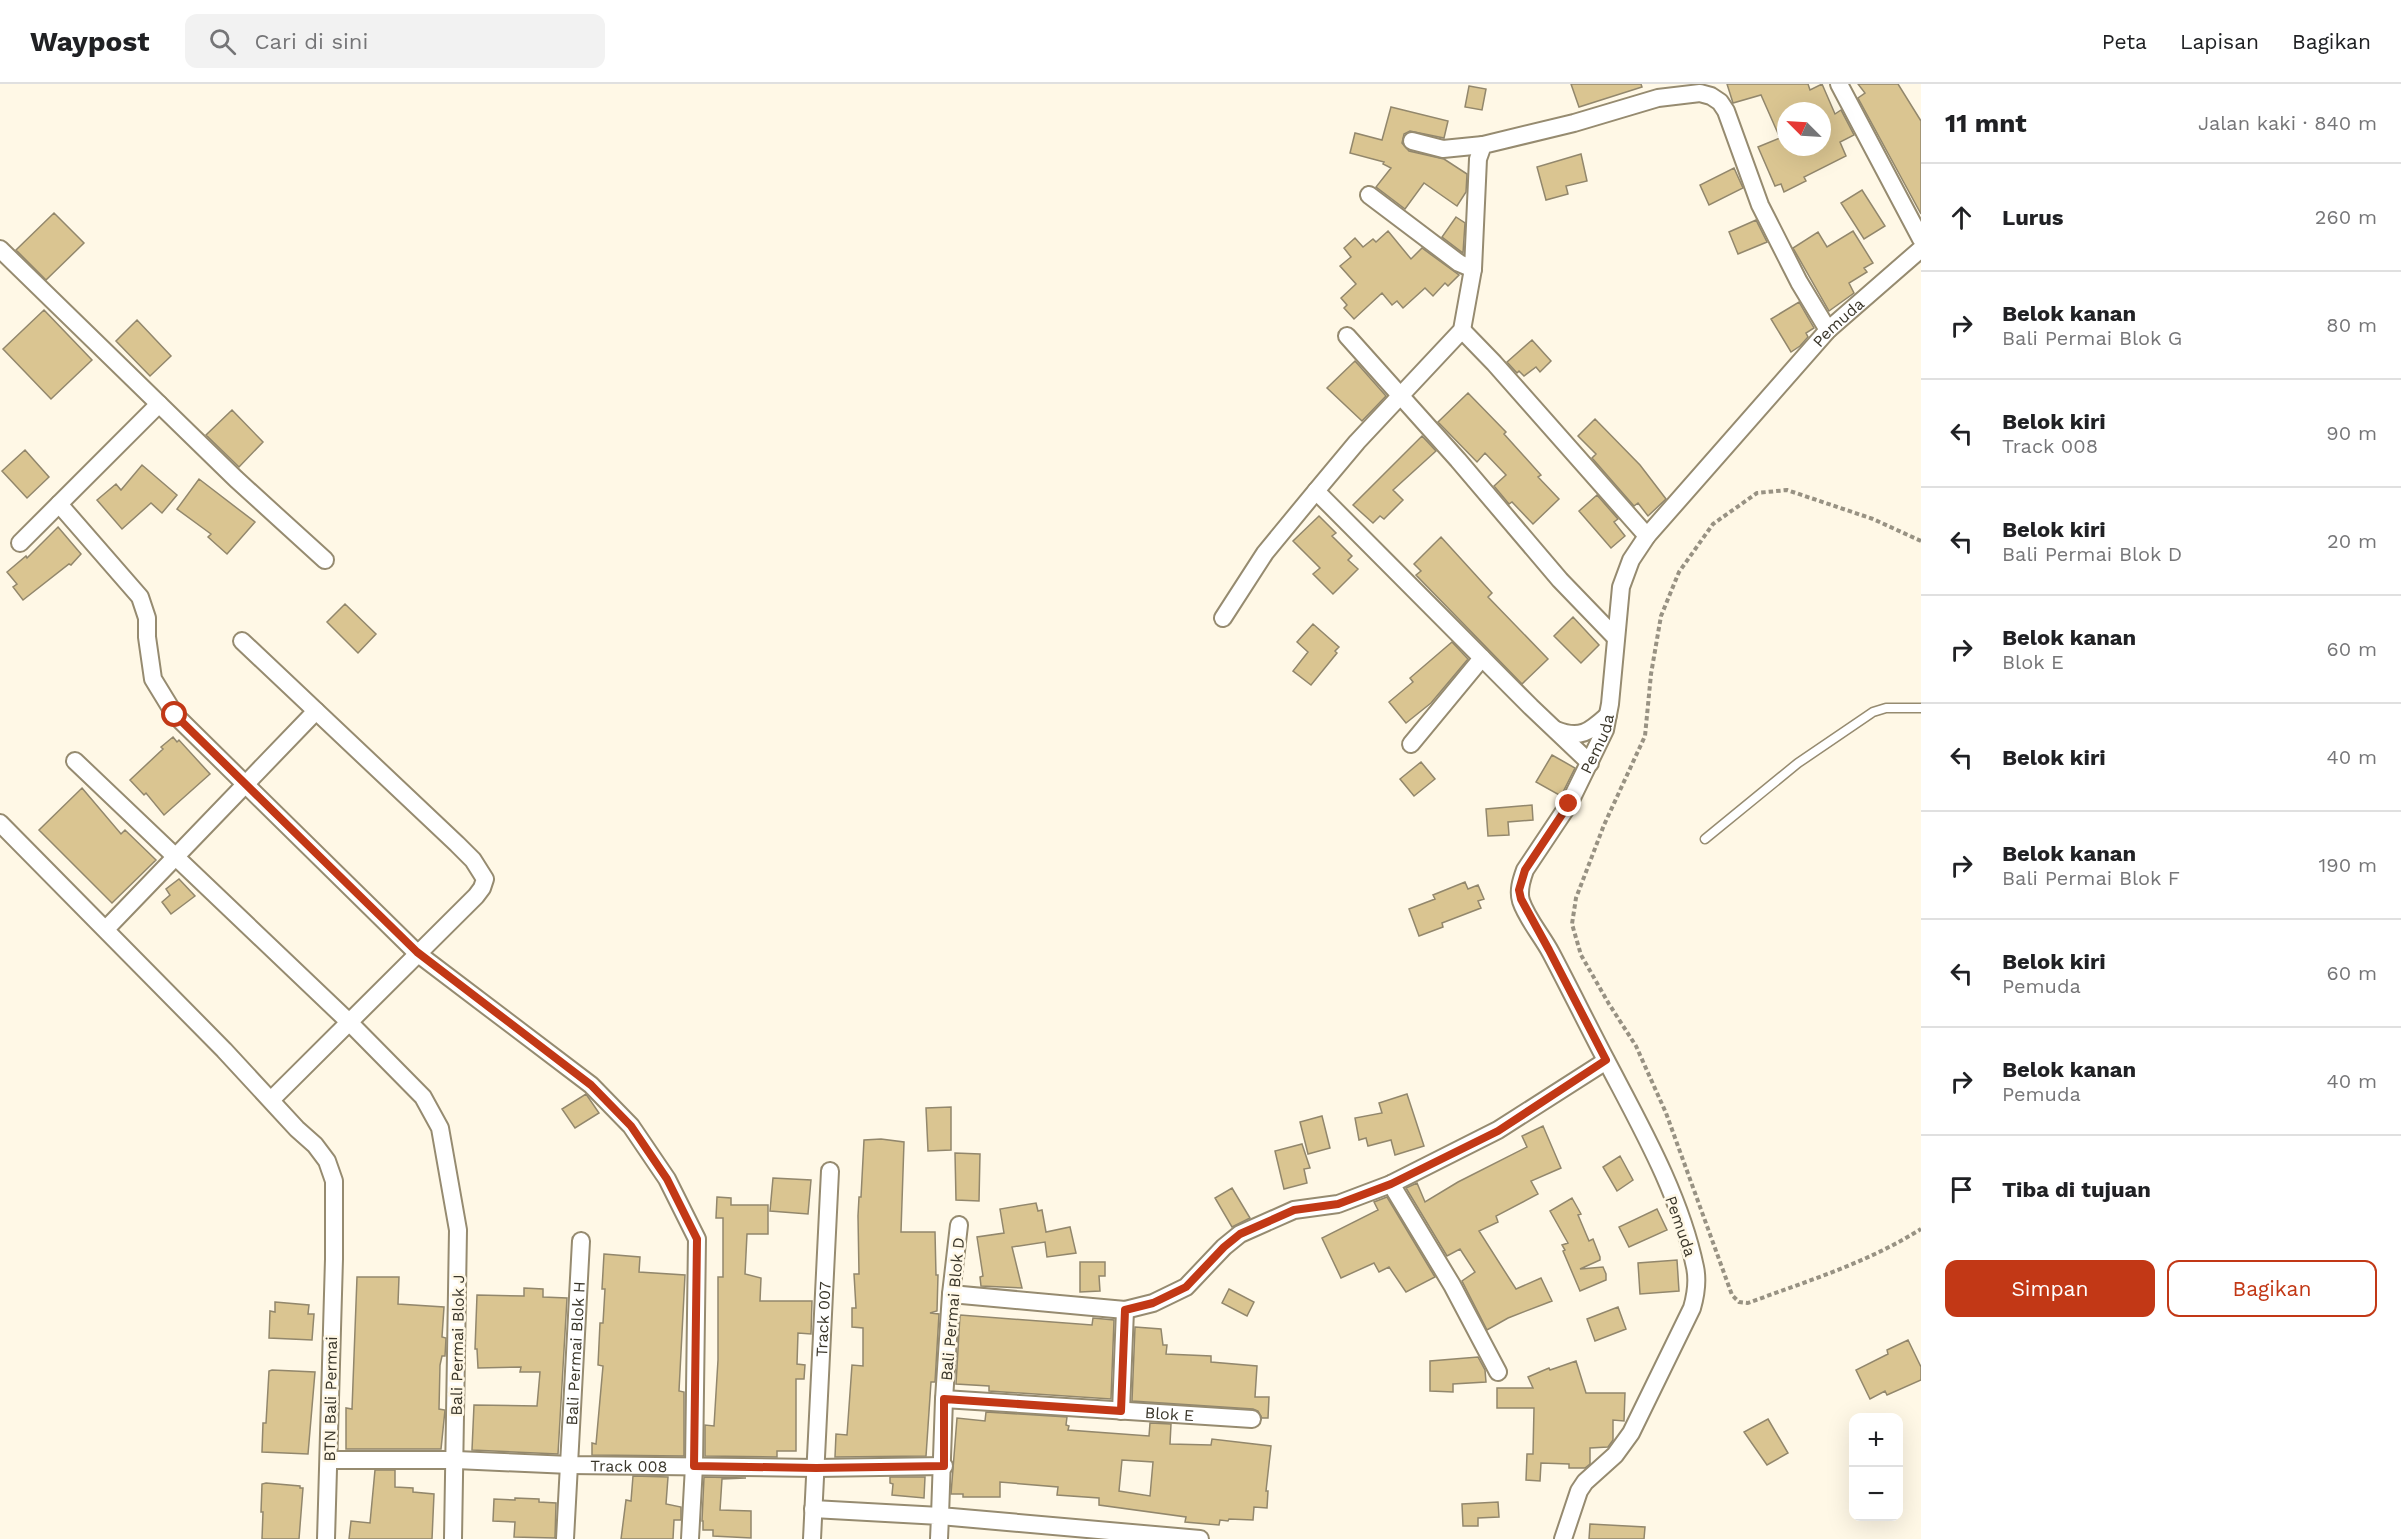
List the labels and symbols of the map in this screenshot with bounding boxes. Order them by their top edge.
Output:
north arrow [1777,102,1831,156]
street label: Pemuda [1809,294,1868,351]
route start [161,701,187,727]
street label: Pemuda [1576,713,1618,777]
route end [1555,790,1581,816]
street label: Pemuda [1661,1193,1700,1259]
street label: Bali Permai Blok D [937,1236,968,1382]
street label: Bali Permai Blok J [447,1274,468,1416]
street label: Bali Permai Blok H [562,1281,589,1426]
street label: Track 007 [812,1281,835,1358]
street label: BTN Bali Permai [320,1336,341,1462]
street label: Blok E [1144,1403,1195,1425]
street label: Track 008 [590,1456,667,1476]

